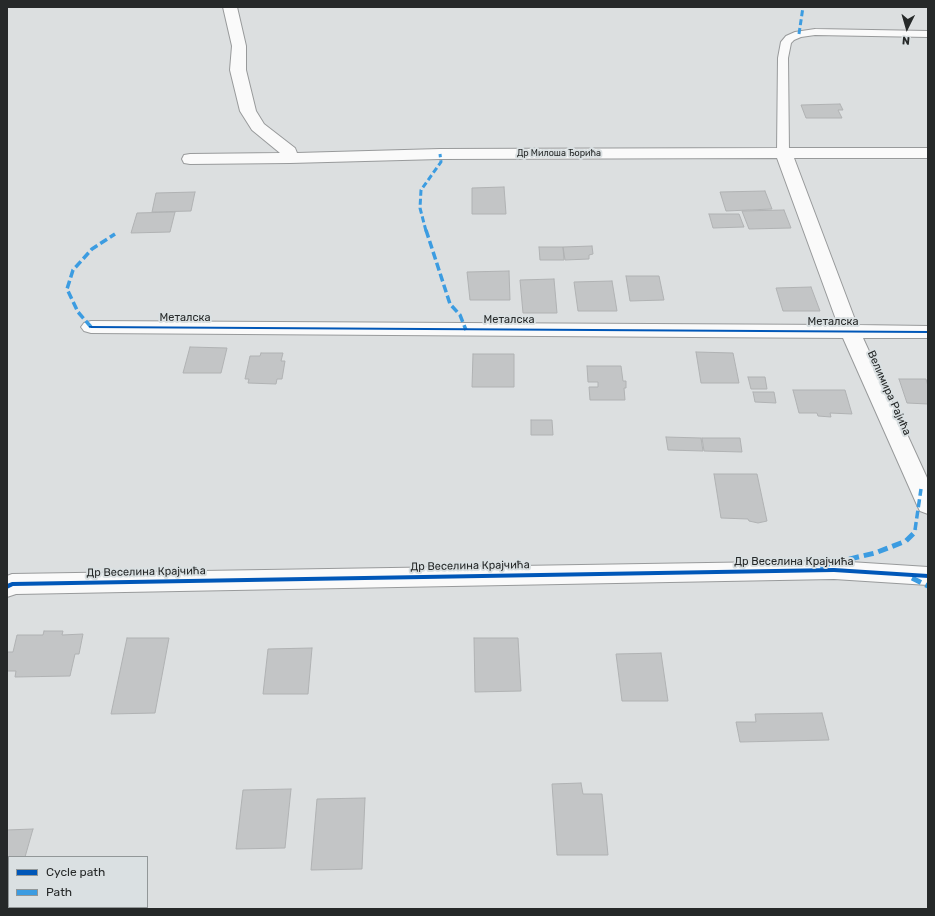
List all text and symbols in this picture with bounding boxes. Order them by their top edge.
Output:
north arrow [887,8,927,48]
text: N [901,34,910,47]
street label: Др Милоша Ђорића [517,148,601,158]
street label: Металска [159,311,211,325]
street label: Металска [483,313,535,327]
street label: Металска [807,315,859,329]
street label: Велимира Рајића [864,348,914,438]
street label: Др Веселина Крајчића [734,555,854,569]
street label: Др Веселина Крајчића [410,558,530,574]
street label: Др Веселина Крајчића [86,564,206,580]
legend [8,856,148,908]
text: Cycle path [46,865,105,879]
text: Path [46,885,72,899]

